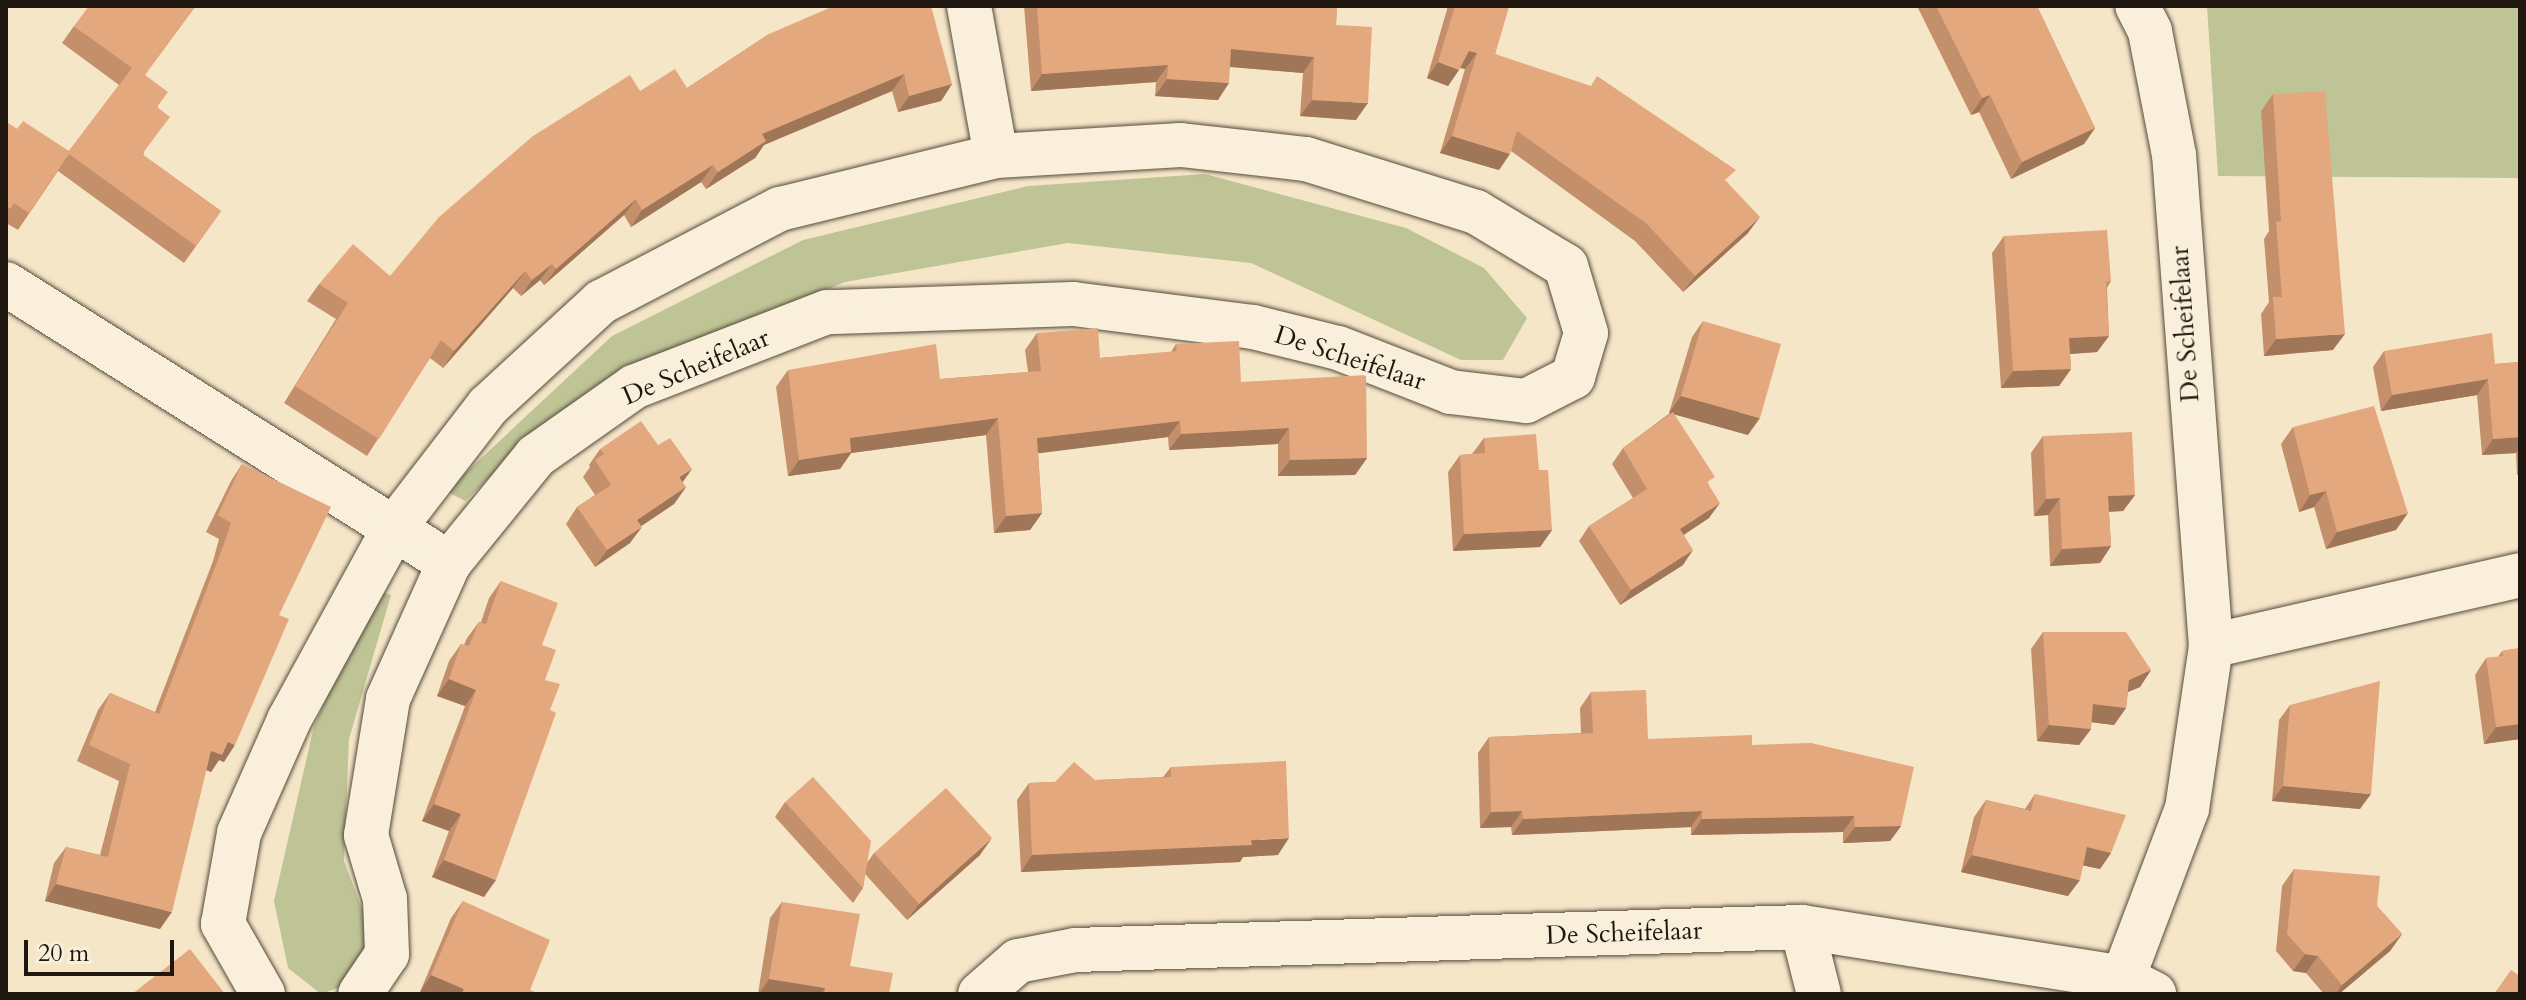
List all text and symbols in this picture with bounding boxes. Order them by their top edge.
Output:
street label: De Scheifelaar [2164,245,2206,403]
street label: De Scheifelaar [1271,319,1429,397]
street label: De Scheifelaar [618,322,774,412]
street label: De Scheifelaar [1545,915,1703,951]
scale bar [28,924,178,974]
text: 20 m [38,937,89,970]

